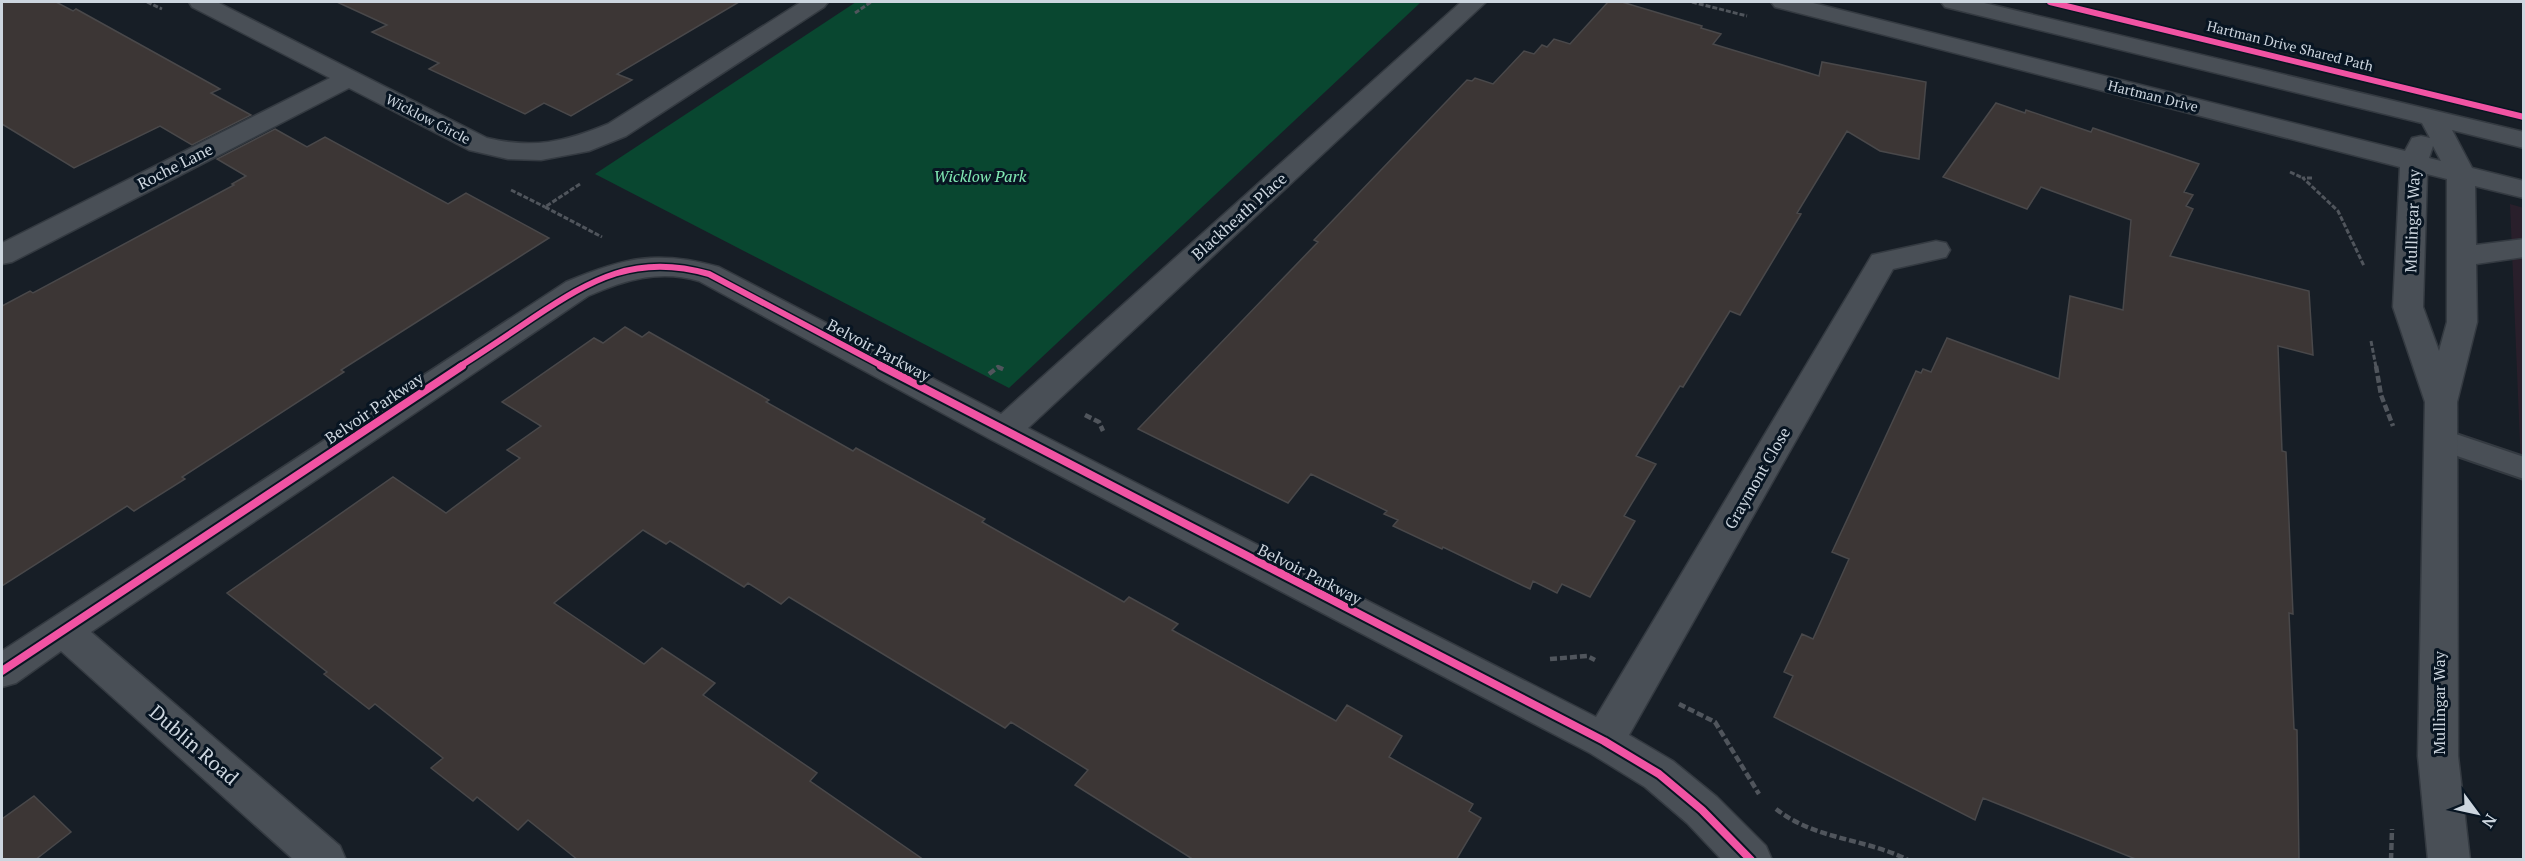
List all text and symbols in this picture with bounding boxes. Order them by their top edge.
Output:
street label: Hartman Drive Shared Path [2205,16,2375,75]
street label: Hartman Drive [2106,75,2200,116]
street label: Wicklow Circle [383,89,474,148]
street label: Roche Lane [134,138,216,194]
park label: Wicklow Park [934,165,1027,187]
street label: Blackheath Place [1187,167,1291,265]
street label: Mullingar Way [2399,168,2425,273]
street label: Belvoir Parkway [823,314,935,387]
street label: Belvoir Parkway [321,366,428,449]
street label: Graymont Close [1719,423,1795,533]
street label: Belvoir Parkway [1254,538,1367,610]
street label: Mullingar Way [2428,650,2450,755]
street label: Dublin Road [144,698,245,791]
north arrow [2447,783,2507,843]
text: N [2477,810,2502,832]

